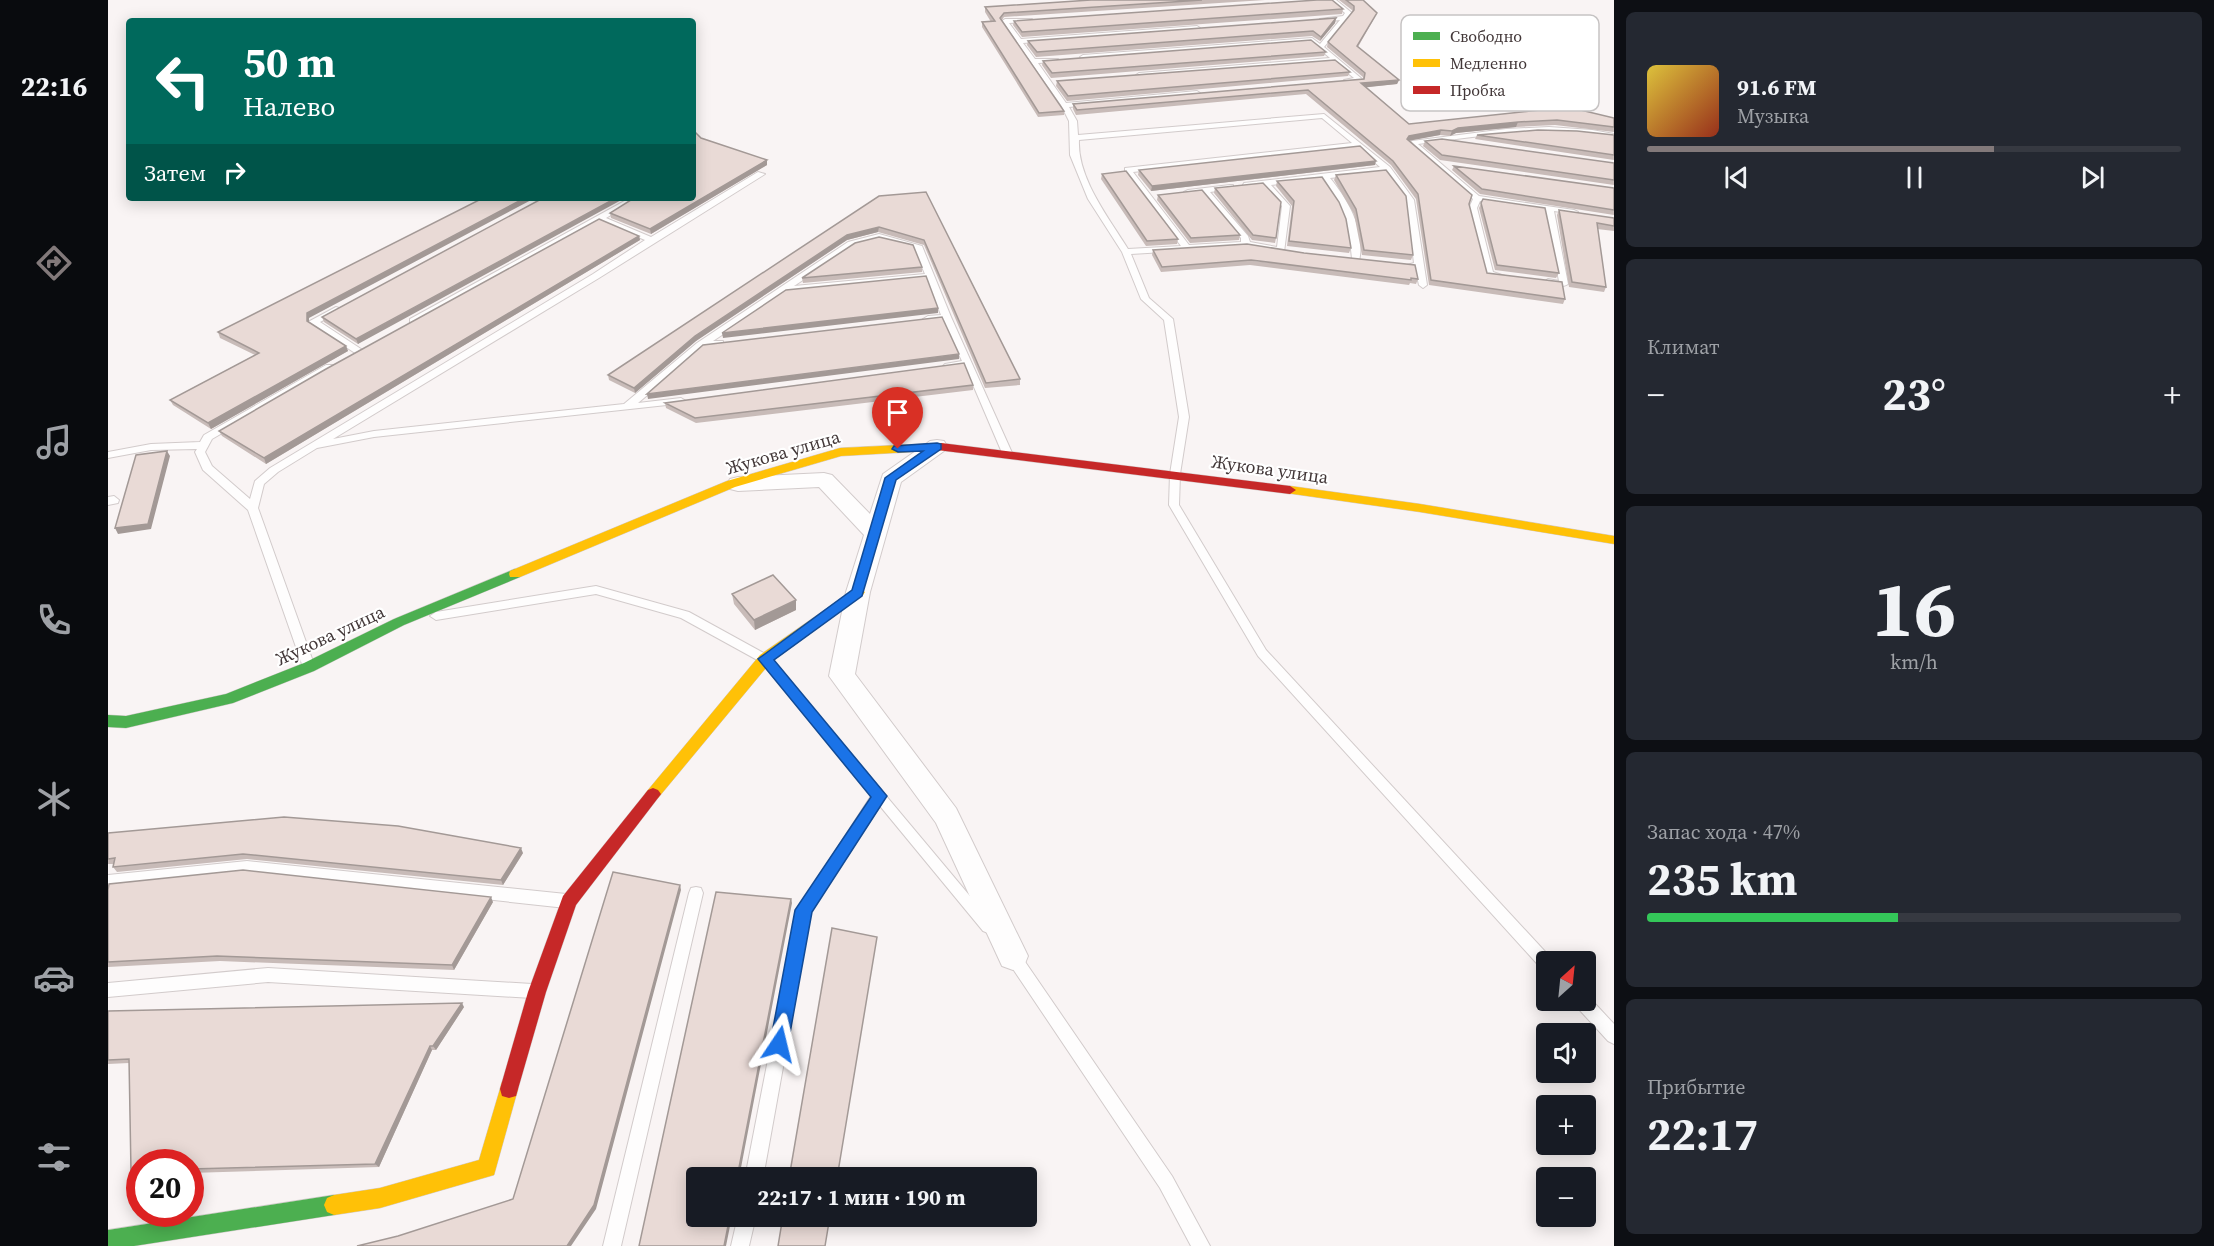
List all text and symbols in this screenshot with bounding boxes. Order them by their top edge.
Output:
legend [1401,15,1599,111]
text: Свободно [1450,25,1522,47]
text: 50 m [243,33,336,91]
icon: left [144,42,222,120]
text: Медленно [1450,52,1527,74]
text: 22:16 [21,68,87,105]
text: 91.6 FM [1737,72,1816,102]
text: Пробка [1450,79,1506,101]
text: Налево [243,88,335,125]
text: Музыка [1737,102,1809,130]
icon: right [218,156,251,189]
text: Затем [144,158,206,188]
icon: previous [1720,161,1753,194]
icon: pause [1898,161,1931,194]
icon: next [2076,161,2109,194]
icon: directions [33,242,75,284]
text: Климат [1647,333,1720,361]
text: 23° [1882,363,1946,425]
text: − [1647,372,1665,417]
text: + [2163,372,2181,417]
pin [872,387,923,449]
icon: arrive [881,396,914,429]
icon: music [33,421,75,463]
street label: Жукова улица [723,424,844,480]
street label: Жукова улица [1210,448,1331,490]
text: 16 [1872,555,1956,662]
street label: Жукова улица [271,598,389,671]
icon: phone [33,599,75,641]
text: km/h [1890,648,1938,676]
icon: climate [33,778,75,820]
text: Запас хода · 47% [1647,818,1800,846]
text: 235 km [1647,848,1798,910]
north arrow [1536,951,1596,1011]
map controls [1536,951,1596,1227]
icon: car [33,957,75,999]
position arrow [747,1012,811,1076]
button: sound [1536,1023,1596,1083]
text: Прибытие [1647,1073,1745,1101]
button: + [1536,1095,1596,1155]
text: 22:17 [1647,1103,1758,1165]
icon: filters [33,1136,75,1178]
speed limit sign: 20 [126,1149,204,1227]
button: − [1536,1167,1596,1227]
text: 22:17 · 1 мин · 190 m [757,1182,966,1212]

